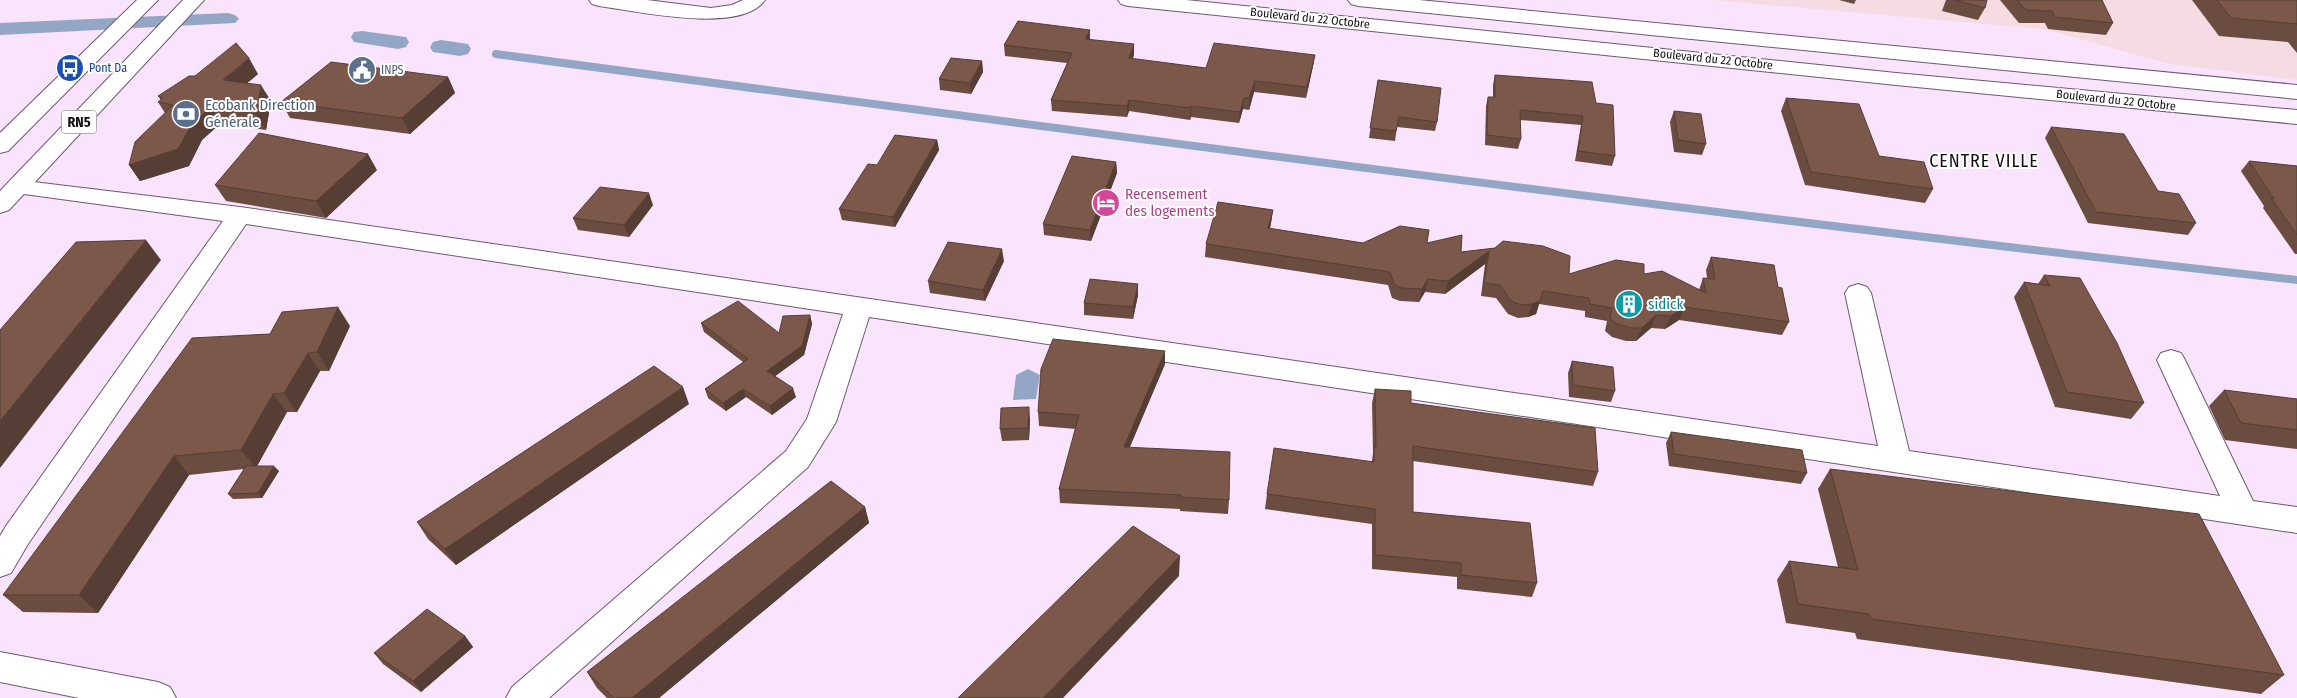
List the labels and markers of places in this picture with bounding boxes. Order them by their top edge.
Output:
bus stop icon: Pont Da [55,53,85,83]
public building icon: INPS [347,55,377,85]
place label: Pont Da [89,61,127,75]
place label: INPS [381,63,403,77]
place label: Ecobank Direction Générale [205,96,315,131]
bank icon: Ecobank Direction Générale [171,99,201,129]
place label: Recensement des logements [1125,185,1215,220]
hotel icon: Recensement des logements [1091,188,1121,218]
building icon: sidick [1614,289,1644,319]
place label: sidick [1648,295,1683,313]

